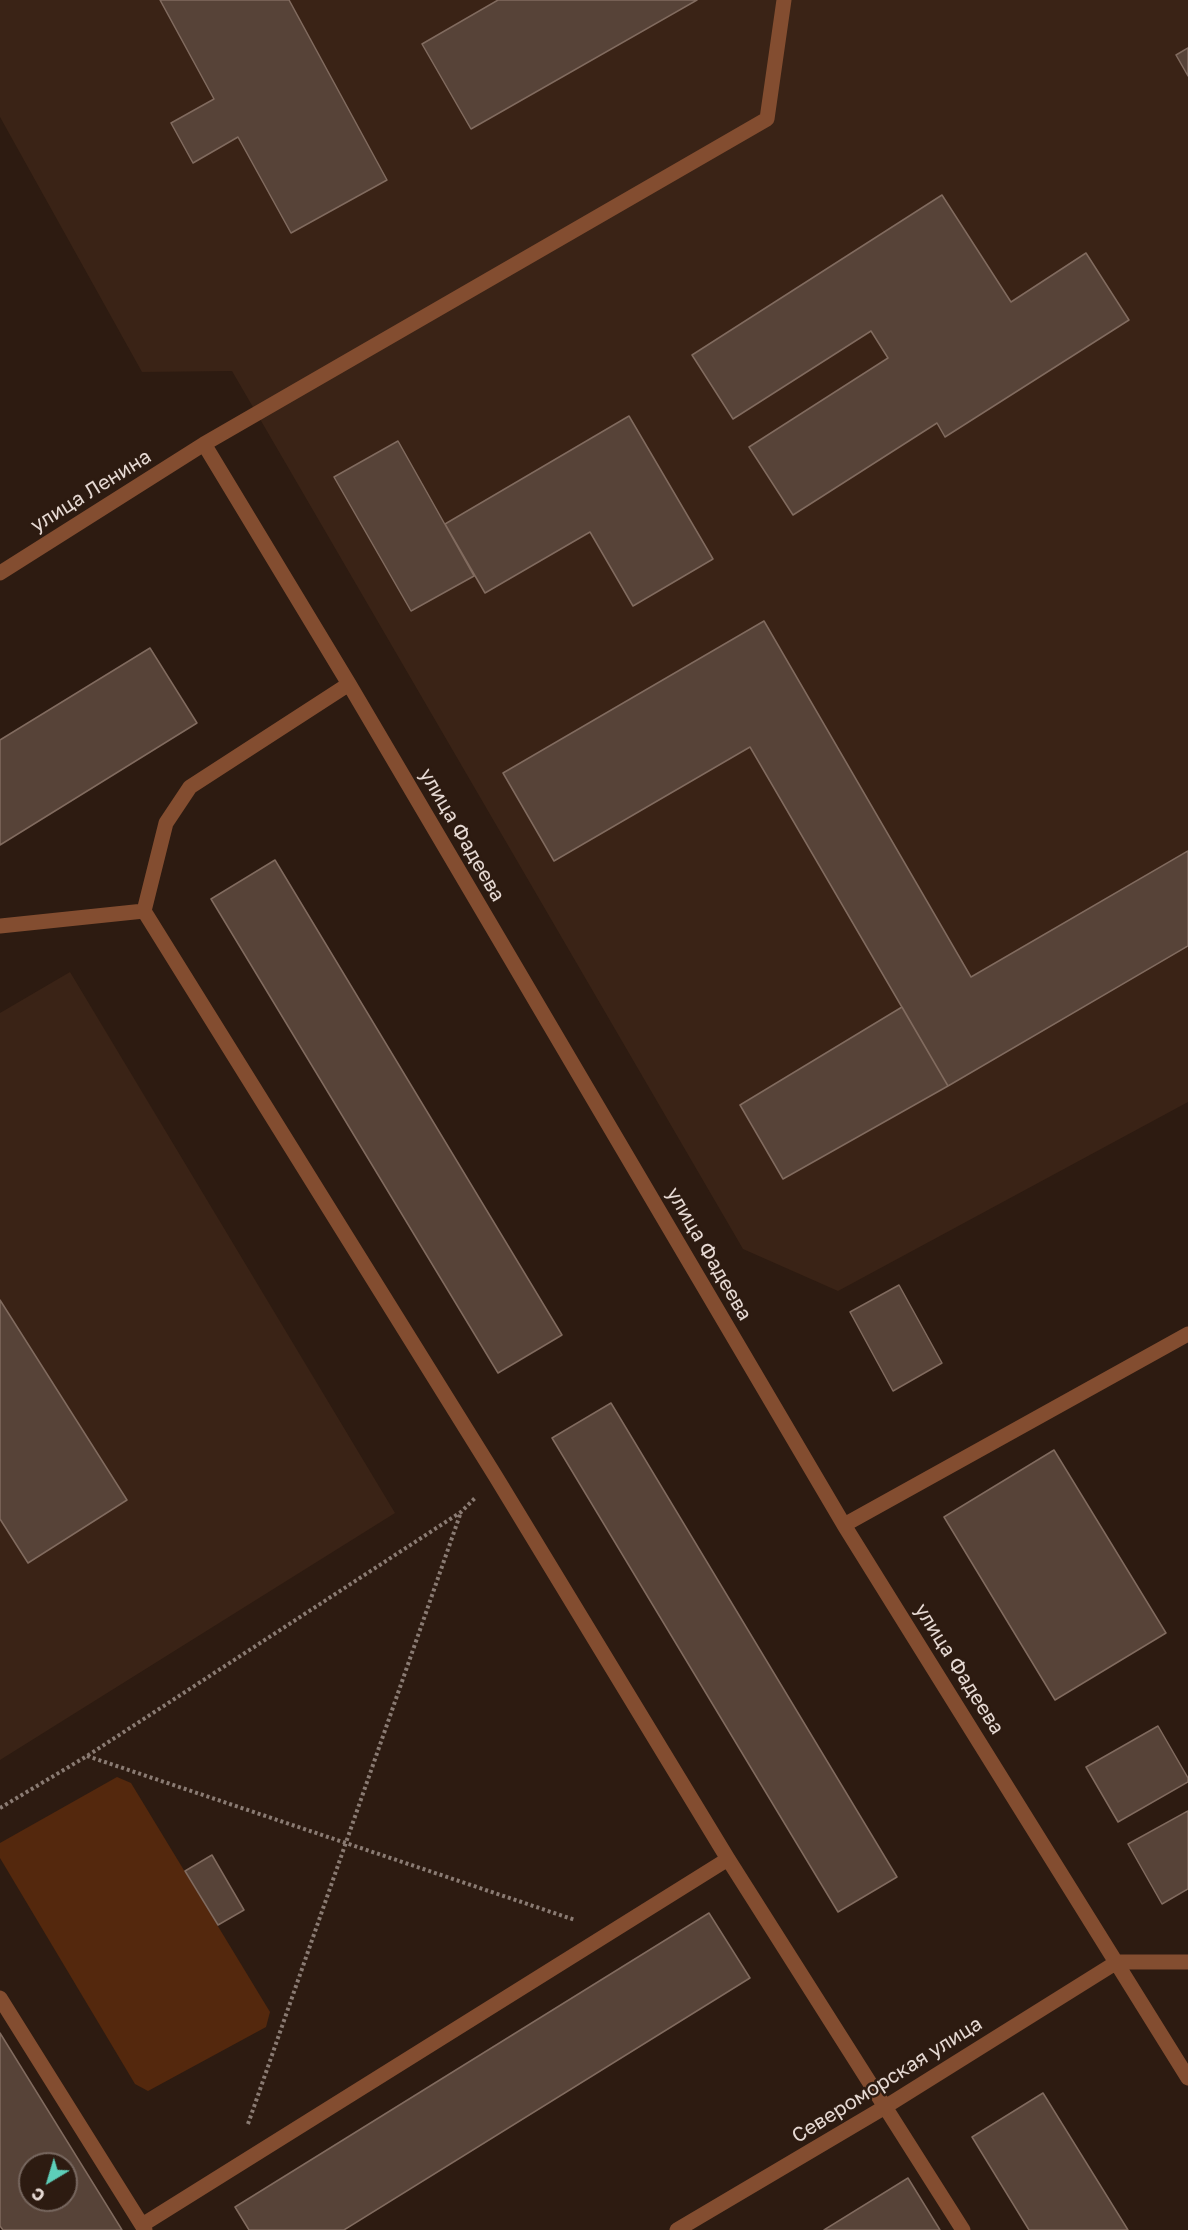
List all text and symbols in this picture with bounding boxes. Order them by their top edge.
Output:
street label: улица Ленина [26,444,156,538]
street label: улица Фадеева [414,764,510,906]
street label: улица Фадеева [661,1183,757,1325]
street label: улица Фадеева [909,1599,1009,1739]
street label: Североморская улица [788,2012,986,2148]
north arrow [18,2152,78,2212]
text: С [28,2183,49,2206]

